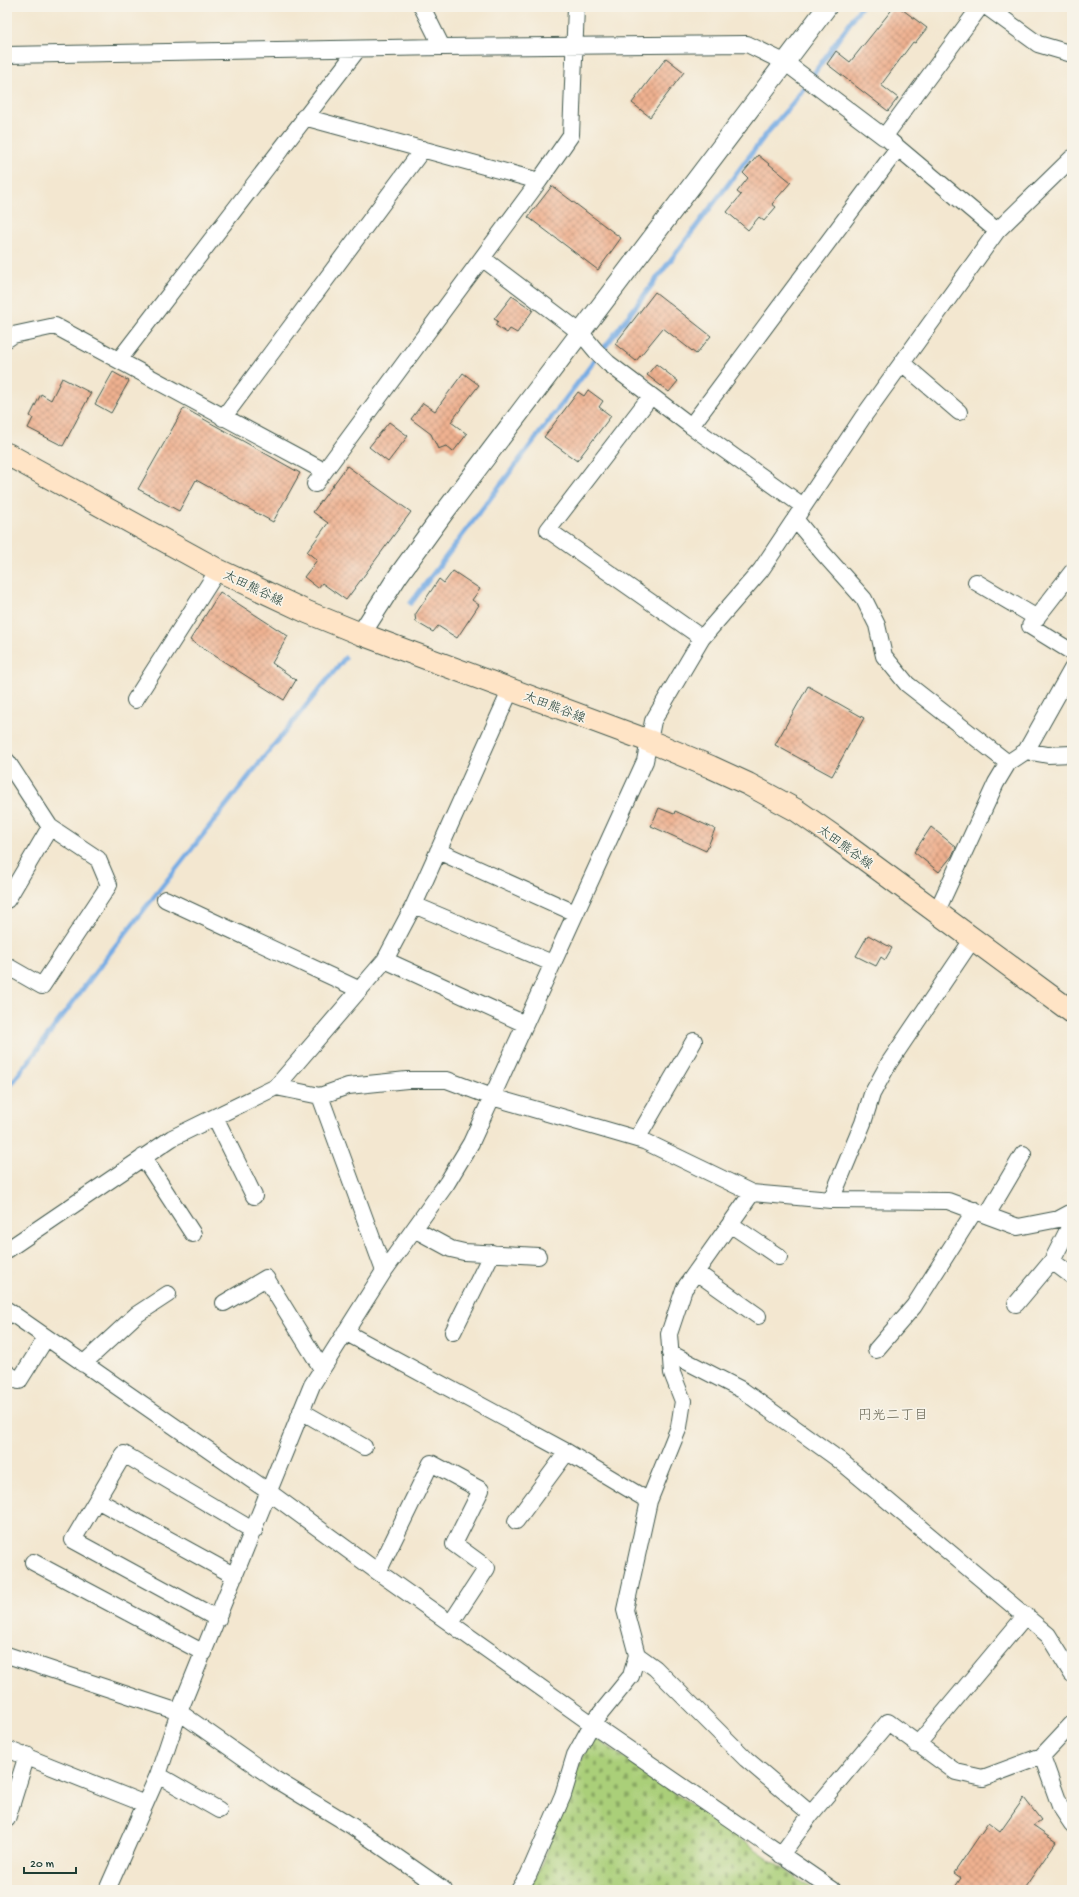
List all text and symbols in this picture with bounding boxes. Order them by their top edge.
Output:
street label: 太田熊谷線 [220,568,286,611]
street label: 太田熊谷線 [521,690,588,727]
street label: 太田熊谷線 [814,823,876,874]
district label: 円光二丁目 [858,1408,928,1425]
scale bar [24,1849,76,1875]
text: 20 m [30,1858,55,1872]

